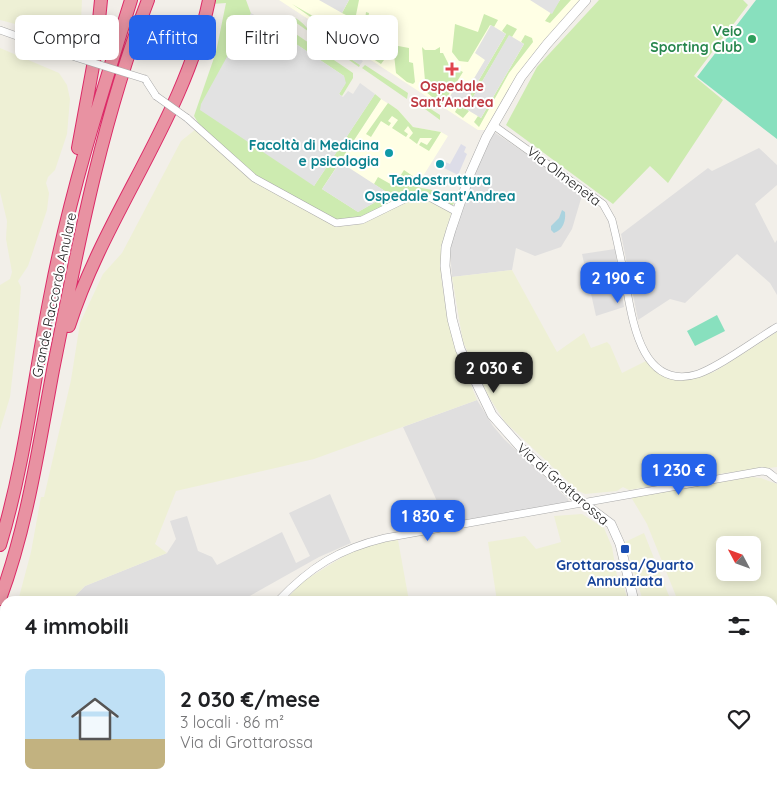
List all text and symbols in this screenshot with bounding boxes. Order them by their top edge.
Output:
chip: Compra [15,15,119,60]
chip: Affitta [129,15,216,60]
chip: Filtri [226,15,297,60]
chip: Nuovo [307,15,398,60]
place label: Veio Sporting Club [650,22,742,56]
marker: Veio Sporting Club [746,33,758,45]
marker: Ospedale Sant'Andrea [445,62,459,76]
place label: Ospedale Sant'Andrea [410,77,494,111]
place label: Facoltà di Medicina e psicologia [249,136,379,170]
street label: Via Olmeneta [523,142,605,210]
marker: Facoltà di Medicina e psicologia [383,147,395,159]
marker: Tendostruttura Ospedale Sant'Andrea [434,158,446,170]
place label: Tendostruttura Ospedale Sant'Andrea [365,171,515,205]
street label: Grande Raccordo Anulare [28,211,80,379]
pin: 2 190 € [572,262,664,304]
text: 2 190 € [591,268,645,288]
pin: 2 030 € [448,352,540,394]
text: 2 030 € [466,358,522,378]
street label: Via di Grottarossa [513,439,613,529]
pin: 1 230 € [633,454,725,496]
text: 1 230 € [653,460,705,480]
pin: 1 830 € [382,500,474,542]
text: 1 830 € [402,506,454,526]
north arrow [716,536,761,581]
map controls [716,536,761,581]
marker: Grottarossa/Quarto Annunziata [619,543,631,555]
place label: Grottarossa/Quarto Annunziata [556,556,694,590]
icon: filters [725,612,753,640]
text: 4 immobili [25,613,129,639]
text: 2 030 €/mese [180,686,320,712]
icon: home [65,689,125,749]
icon: heart [725,705,753,733]
text: 3 locali · 86 m² [180,712,284,732]
text: Via di Grottarossa [180,732,313,752]

